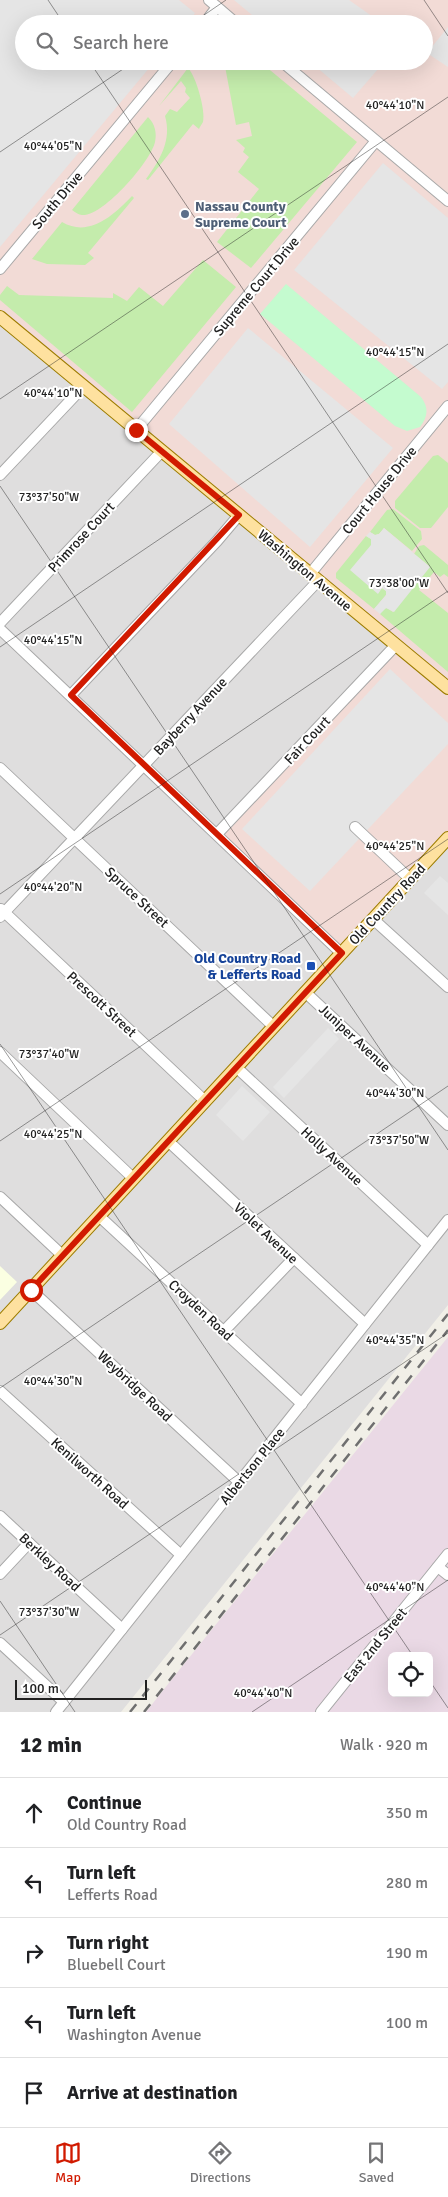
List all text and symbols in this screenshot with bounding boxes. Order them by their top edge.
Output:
search box [15,15,433,70]
icon: search [33,29,61,57]
text: Search here [73,31,169,55]
text: 40°44'10"N [366,98,424,113]
text: 40°44'05"N [24,139,82,154]
street label: South Drive [28,168,86,232]
place label: Nassau County Supreme Court [195,198,287,231]
marker: Nassau County Supreme Court [179,208,191,220]
street label: Supreme Court Drive [210,233,303,339]
text: 40°44'15"N [366,345,424,360]
text: 40°44'10"N [24,386,82,401]
route end [125,419,148,442]
street label: Court House Drive [339,443,420,538]
text: 73°37'50"W [19,490,79,505]
street label: Primrose Court [44,499,118,576]
street label: Washington Avenue [254,526,355,615]
text: 73°38'00"W [369,576,429,591]
text: 40°44'15"N [24,633,82,648]
street label: Bayberry Avenue [150,674,231,759]
street label: Fair Court [281,713,334,768]
text: 40°44'25"N [366,839,424,854]
street label: Old Country Road [345,860,429,948]
street label: Spruce Street [101,864,172,931]
text: 40°44'20"N [24,880,82,895]
place label: Old Country Road & Lefferts Road [194,950,301,983]
marker: Old Country Road & Lefferts Road [305,960,317,972]
street label: Prescott Street [63,968,140,1041]
street label: Juniper Avenue [315,1001,394,1076]
text: 73°37'40"W [19,1047,79,1062]
text: 40°44'30"N [366,1086,424,1101]
street label: Holly Avenue [297,1124,366,1189]
text: 40°44'25"N [24,1127,82,1142]
text: 73°37'50"W [369,1133,429,1148]
street label: Violet Avenue [230,1199,301,1268]
street label: Croyden Road [165,1276,236,1345]
route start [20,1279,43,1302]
text: 40°44'35"N [366,1333,424,1348]
street label: Weybridge Road [94,1347,176,1425]
text: 40°44'30"N [24,1374,82,1389]
street label: Albertson Place [216,1424,289,1508]
street label: Kenilworth Road [47,1434,132,1513]
street label: Berkley Road [15,1530,84,1595]
text: 40°44'40"N [366,1580,424,1595]
street label: East 2nd Street [340,1604,411,1686]
text: 73°37'30"W [19,1605,79,1620]
map controls [388,1652,433,1697]
button: locate [388,1652,433,1697]
scale bar [15,1677,148,1700]
text: 100 m [22,1680,59,1697]
text: 40°44'40"N [234,1686,292,1701]
text: 12 min [20,1732,82,1758]
text: Walk · 920 m [340,1735,428,1755]
text: Continue [67,1791,142,1815]
icon: ahead [20,1799,48,1827]
text: 350 m [386,1803,428,1823]
text: Old Country Road [67,1815,187,1835]
text: Turn left [67,1861,136,1885]
icon: left [20,1869,48,1897]
text: 280 m [386,1873,428,1893]
text: Lefferts Road [67,1885,158,1905]
text: Turn right [67,1931,149,1955]
icon: right [20,1939,48,1967]
text: 190 m [386,1943,428,1963]
text: Bluebell Court [67,1955,166,1975]
text: Turn left [67,2001,136,2025]
icon: left [20,2009,48,2037]
text: 100 m [386,2013,428,2033]
text: Washington Avenue [67,2025,201,2045]
icon: arrive [20,2079,48,2107]
text: Arrive at destination [67,2081,238,2105]
tab: Map [54,2139,82,2186]
tab: Directions [190,2139,251,2186]
tab: Saved [359,2139,394,2186]

